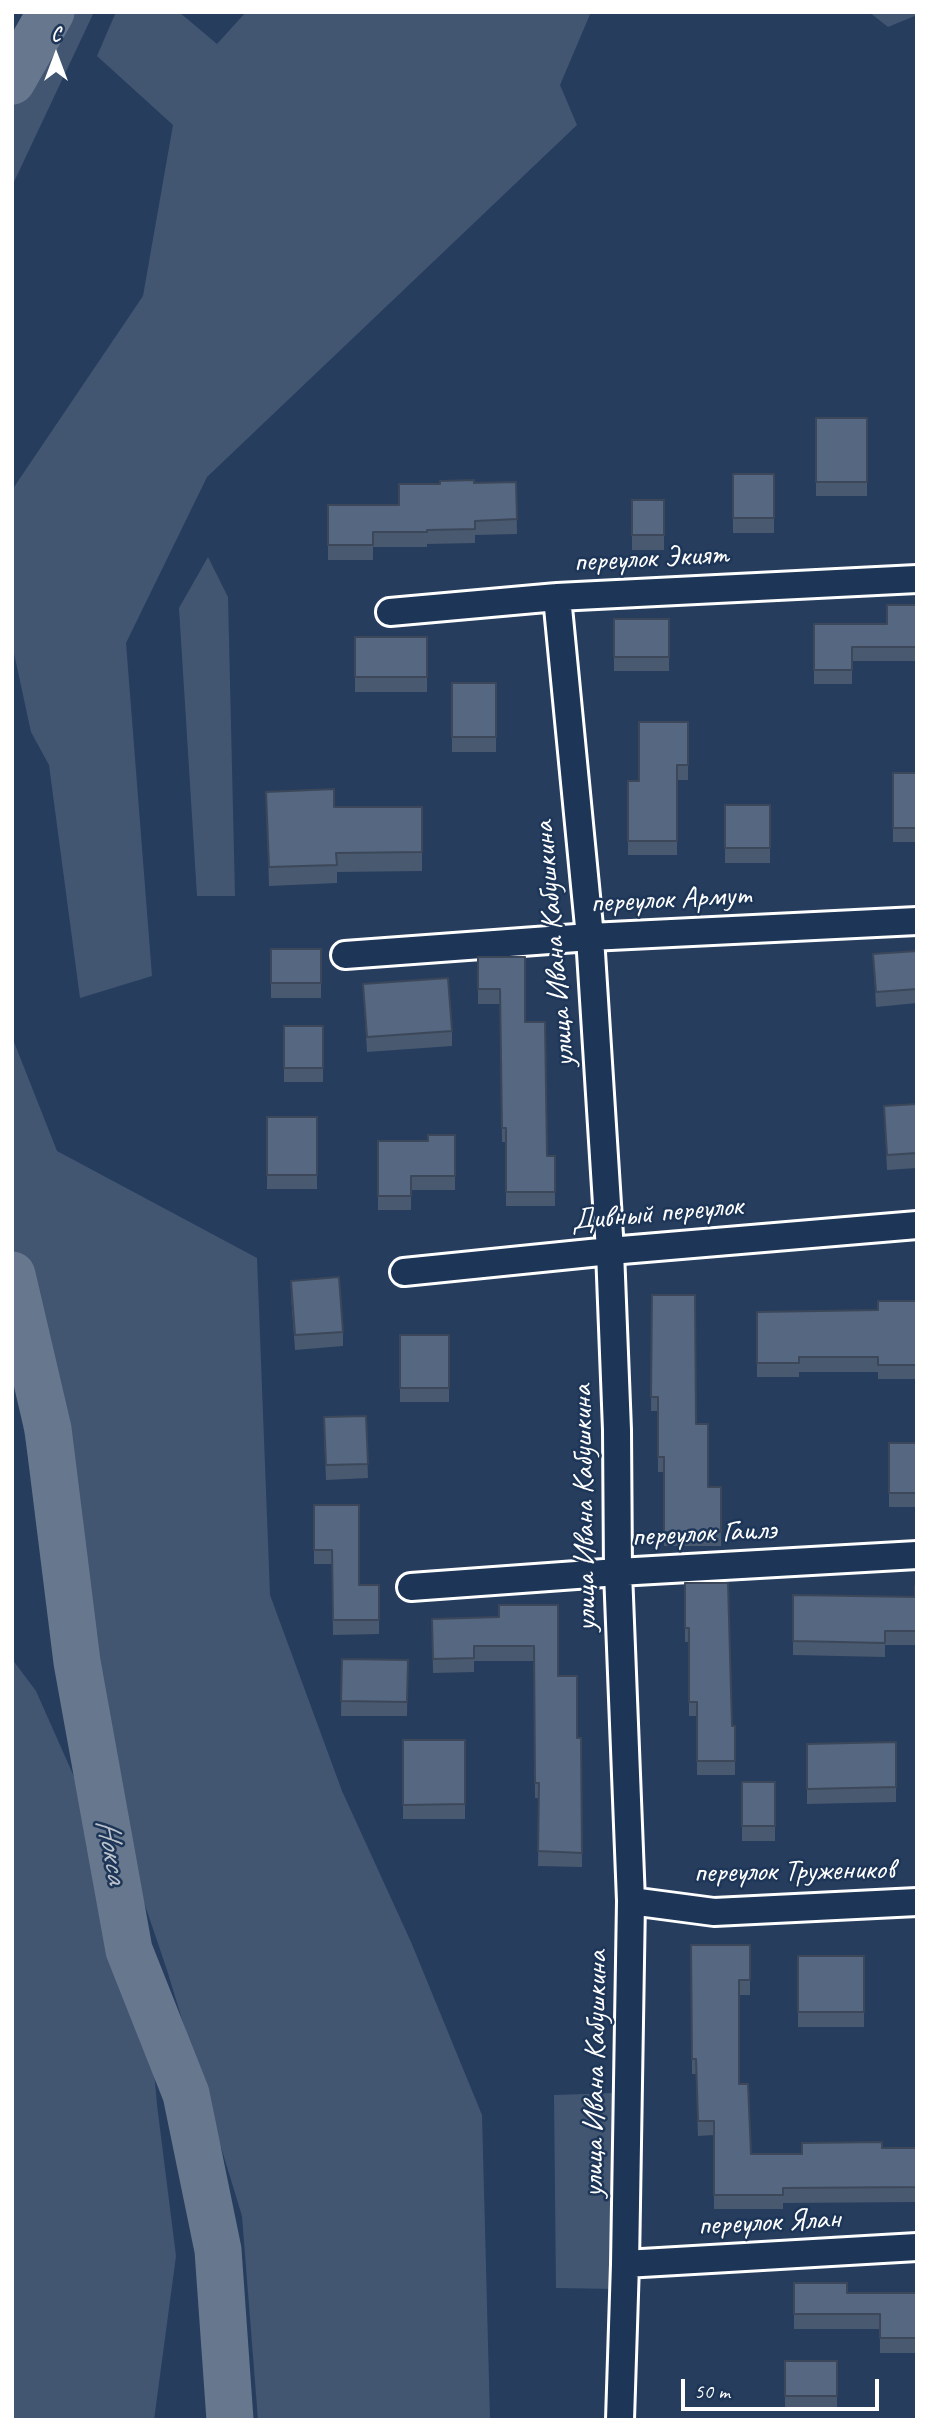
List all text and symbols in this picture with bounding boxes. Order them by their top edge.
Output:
north arrow [21,21,91,91]
text: С [51,23,61,47]
street label: переулок Экият [573,537,729,581]
street label: улица Ивана Кабушкина [526,819,584,1069]
street label: переулок Армут [589,878,753,922]
street label: Дивный переулок [570,1189,744,1239]
street label: улица Ивана Кабушкина [565,1384,605,1632]
street label: переулок Гаилэ [631,1512,777,1556]
water label: Нокса [87,1816,135,1886]
street label: переулок Тружеников [693,1852,895,1892]
street label: улица Ивана Кабушкина [576,1950,616,2198]
street label: переулок Ялан [697,2201,841,2245]
scale bar [684,2366,882,2410]
text: 50 m [694,2378,730,2404]

